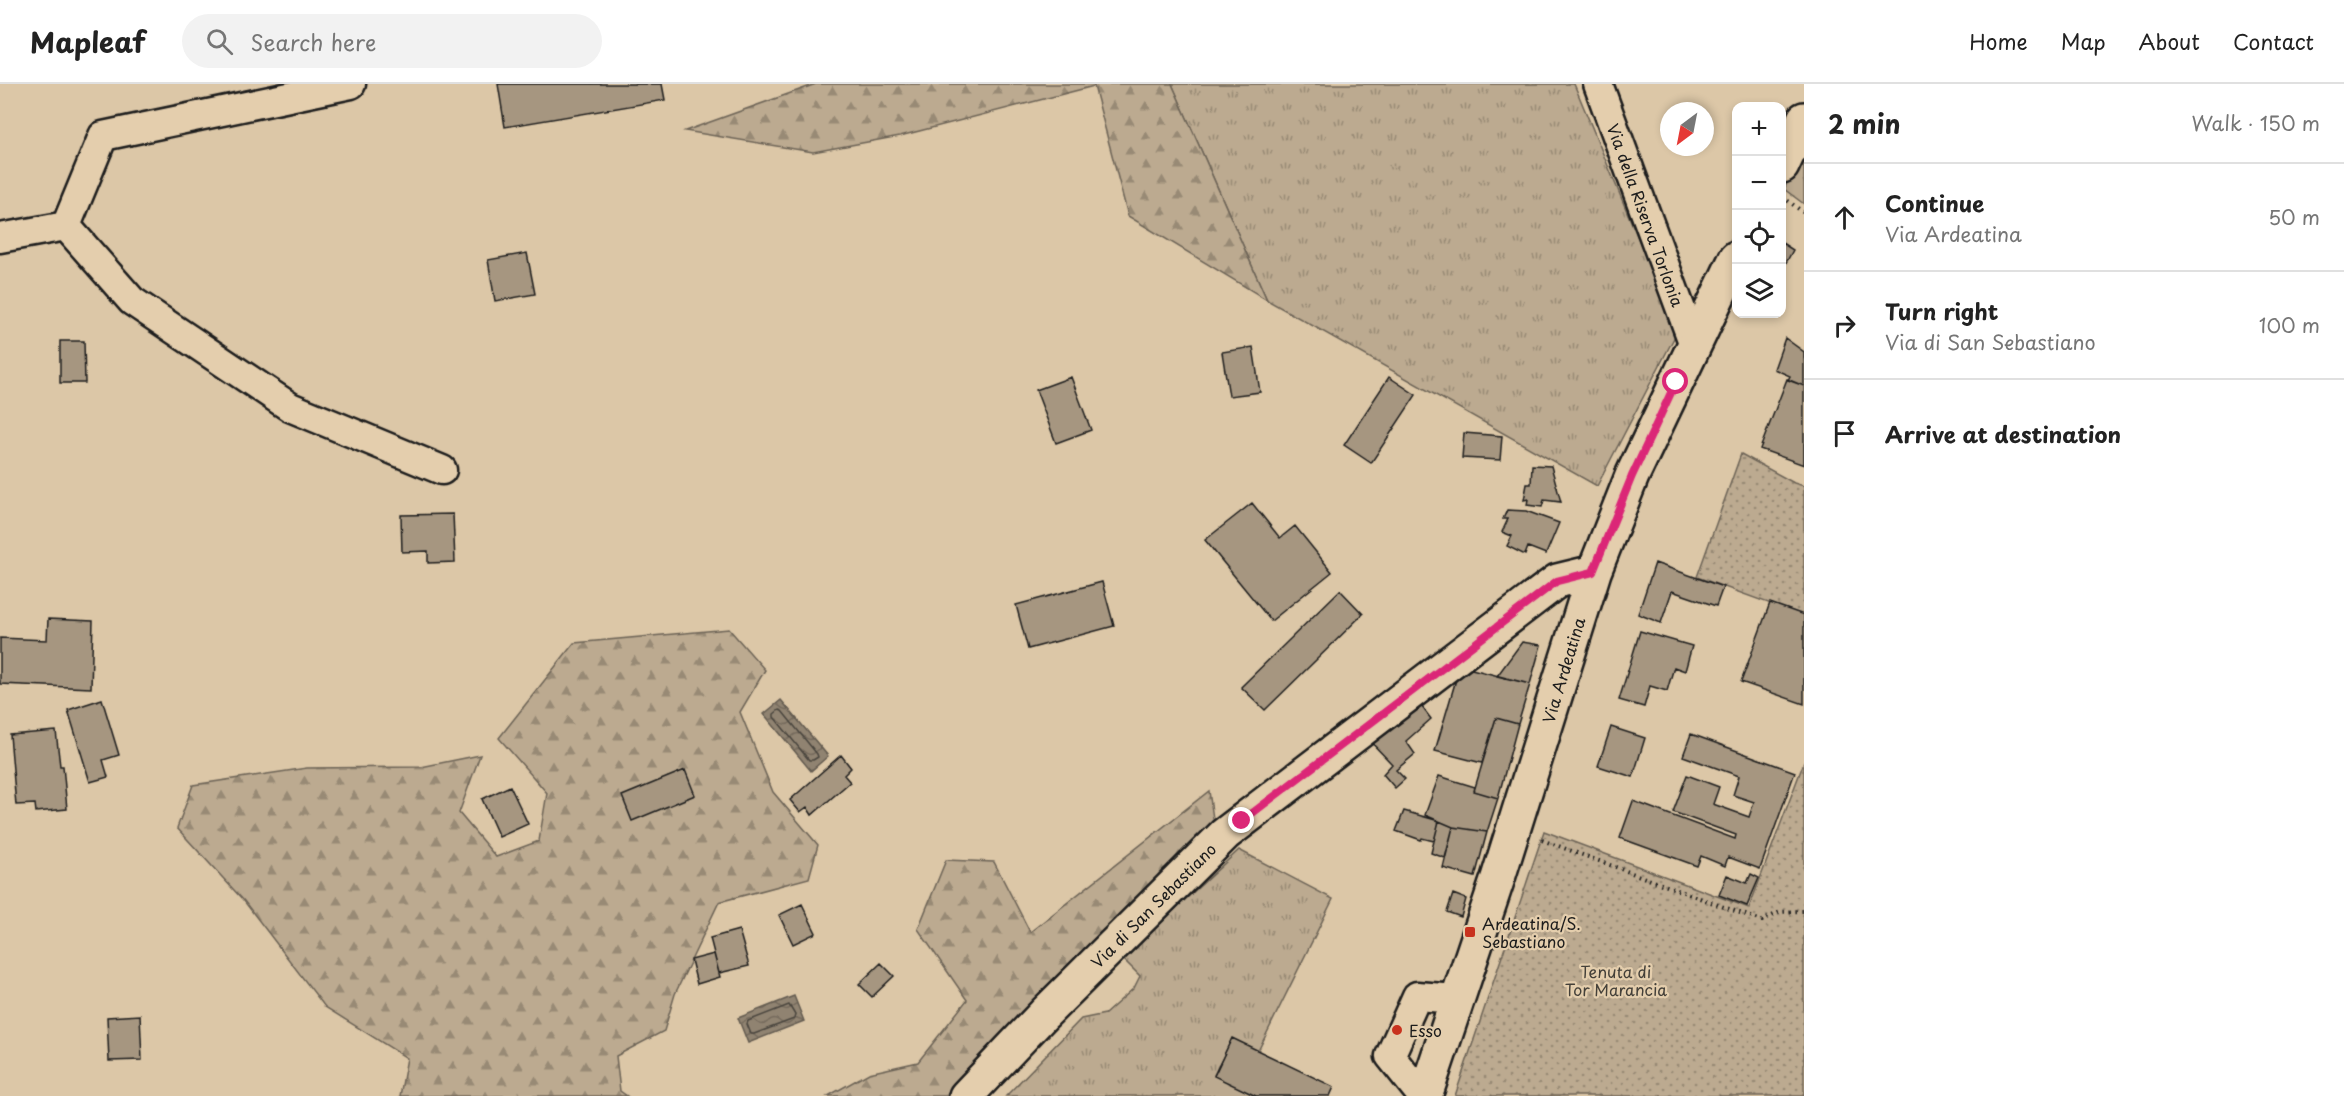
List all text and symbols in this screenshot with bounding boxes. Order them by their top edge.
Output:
search box [182,14,602,68]
text: Mapleaf [30,20,146,63]
icon: search [203,25,236,58]
text: Search here [251,25,376,58]
text: Home [1969,25,2028,57]
text: Map [2061,25,2106,57]
text: About [2139,25,2200,57]
text: Contact [2233,25,2314,57]
north arrow [1660,102,1714,156]
map controls [1732,102,1786,318]
button: + [1732,102,1786,156]
text: 2 min [1828,104,1901,143]
text: Walk · 150 m [2191,108,2320,138]
street label: Via della Riserva Torlonia [1602,120,1690,310]
button: − [1732,156,1786,210]
text: Continue [1885,186,1984,219]
icon: ahead [1828,201,1861,234]
text: 50 m [2268,202,2320,232]
button: locate [1732,210,1786,264]
text: Via Ardeatina [1885,219,2022,249]
button: layers [1732,264,1786,318]
text: Turn right [1885,294,1998,327]
icon: right [1828,309,1861,342]
text: 100 m [2259,310,2320,340]
text: Via di San Sebastiano [1885,327,2096,357]
route start [1662,368,1688,394]
icon: arrive [1828,417,1861,450]
text: Arrive at destination [1885,417,2121,450]
street label: Via Ardeatina [1536,613,1591,726]
route end [1228,807,1254,833]
street label: Via di San Sebastiano [1085,837,1221,973]
place label: Ardeatina/S. Sebastiano [1482,911,1581,953]
marker: Ardeatina/S. Sebastiano [1463,925,1477,939]
park label: Tenuta di Tor Marancia [1565,959,1667,1001]
place label: Esso [1409,1018,1442,1042]
marker: Esso [1390,1023,1404,1037]

